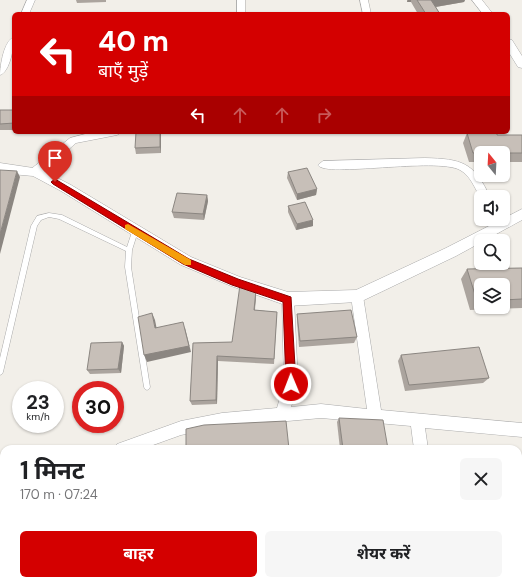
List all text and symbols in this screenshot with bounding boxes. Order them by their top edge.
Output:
text: 40 m [98,23,169,60]
icon: left [32,28,84,80]
text: बाएँ मुड़ें [98,59,148,83]
icon: left [187,104,209,126]
icon: ahead [229,104,251,126]
icon: ahead [271,104,293,126]
icon: right [313,104,335,126]
pin [38,141,72,182]
north arrow [474,146,510,182]
map controls [474,146,510,314]
icon: arrive [44,147,66,169]
button: sound [474,190,510,226]
button: search [474,234,510,270]
button: layers [474,278,510,314]
position arrow [270,363,312,405]
speed limit sign: 30 [72,381,124,433]
text: 23 [26,389,50,415]
text: km/h [26,410,50,423]
text: 1 मिनट [20,455,85,486]
button: close [460,458,502,500]
text: 170 m · 07:24 [20,486,98,503]
button: बाहर [20,531,257,577]
button: शेयर करें [265,531,502,577]

